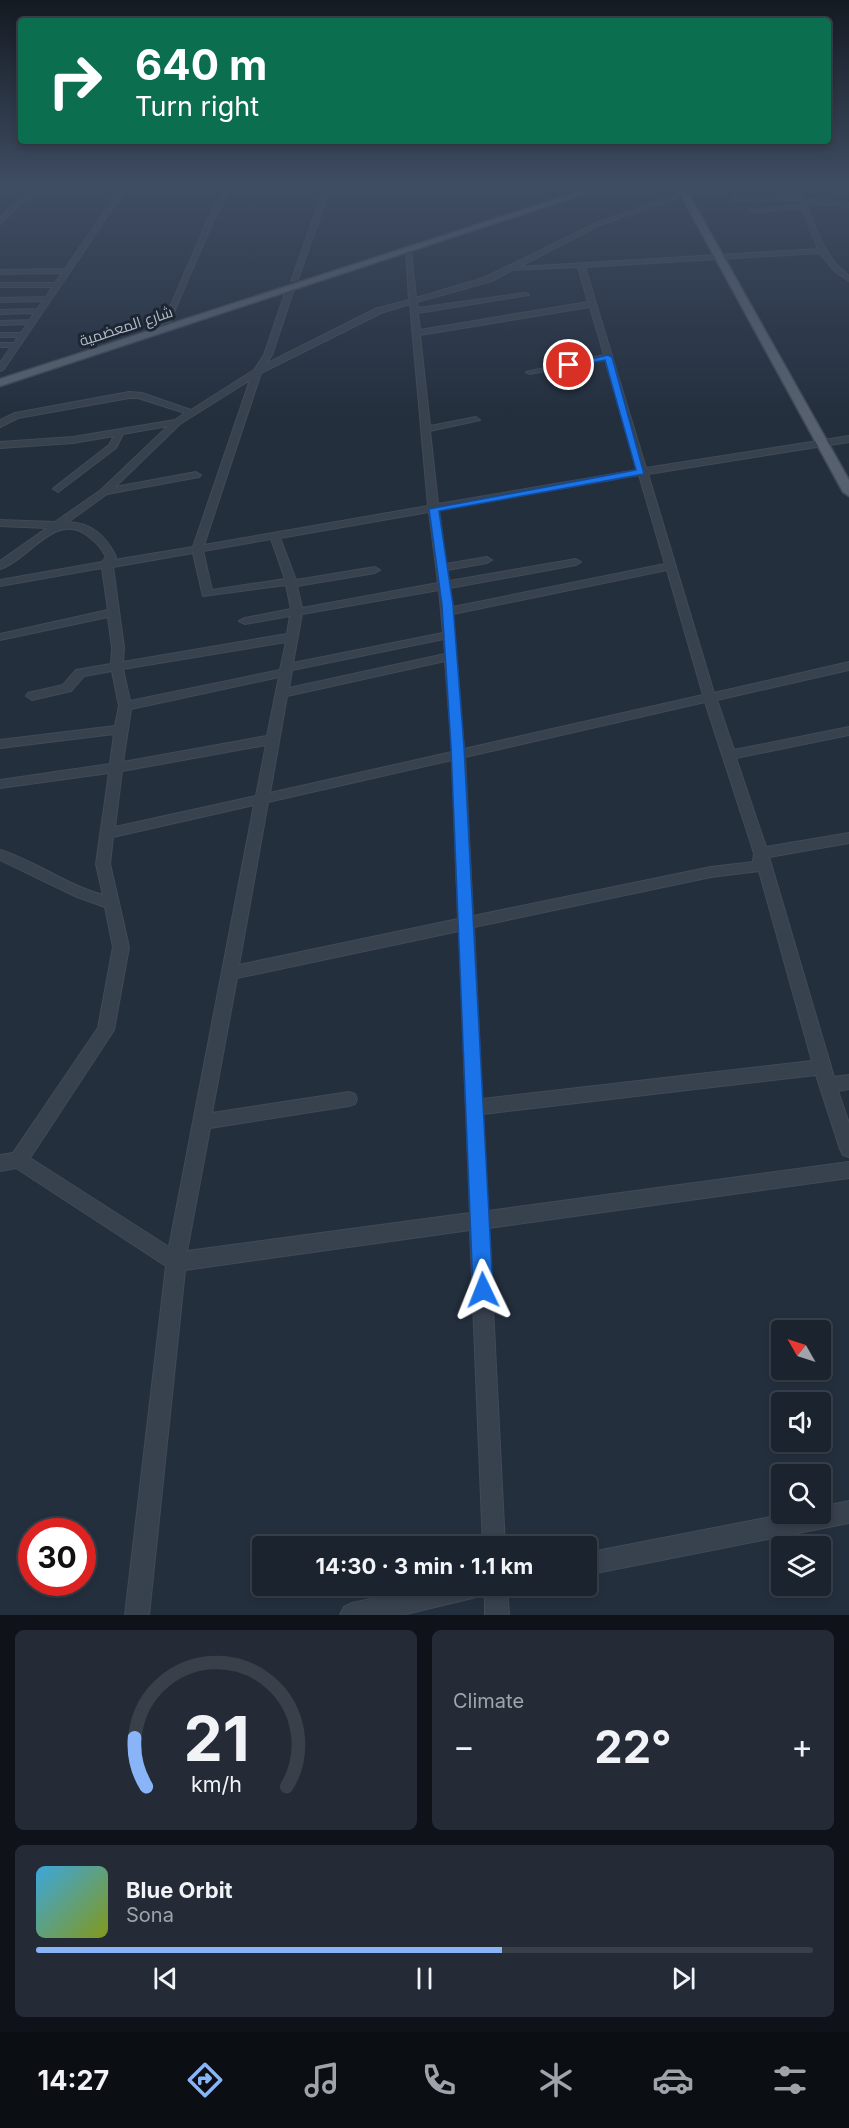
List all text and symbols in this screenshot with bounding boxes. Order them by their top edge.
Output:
text: 640 m [135,39,267,90]
icon: right [36,42,114,120]
text: Turn right [135,90,259,123]
street label: شارع المعضمية [77,302,176,352]
pin [543,339,594,390]
icon: arrive [552,348,585,381]
position arrow [451,1258,515,1322]
north arrow [771,1320,831,1380]
map controls [771,1320,831,1596]
button: sound [771,1392,831,1452]
button: search [771,1464,831,1524]
speed limit sign: 30 [18,1518,96,1596]
button: layers [771,1536,831,1596]
text: 14:30 · 3 min · 1.1 km [316,1553,533,1579]
text: Climate [453,1689,524,1713]
text: 21 [183,1701,249,1776]
text: 22° [594,1719,672,1774]
text: − [453,1726,475,1766]
text: + [791,1726,813,1766]
text: km/h [191,1771,241,1797]
text: Blue Orbit [126,1877,233,1903]
text: Sona [126,1903,174,1927]
icon: previous [149,1962,182,1995]
icon: pause [408,1962,441,1995]
icon: next [667,1962,700,1995]
icon: directions [184,2059,226,2101]
icon: music [301,2059,343,2101]
icon: phone [418,2059,460,2101]
icon: climate [535,2059,577,2101]
icon: car [652,2059,694,2101]
icon: filters [769,2059,811,2101]
text: 14:27 [38,2064,109,2097]

